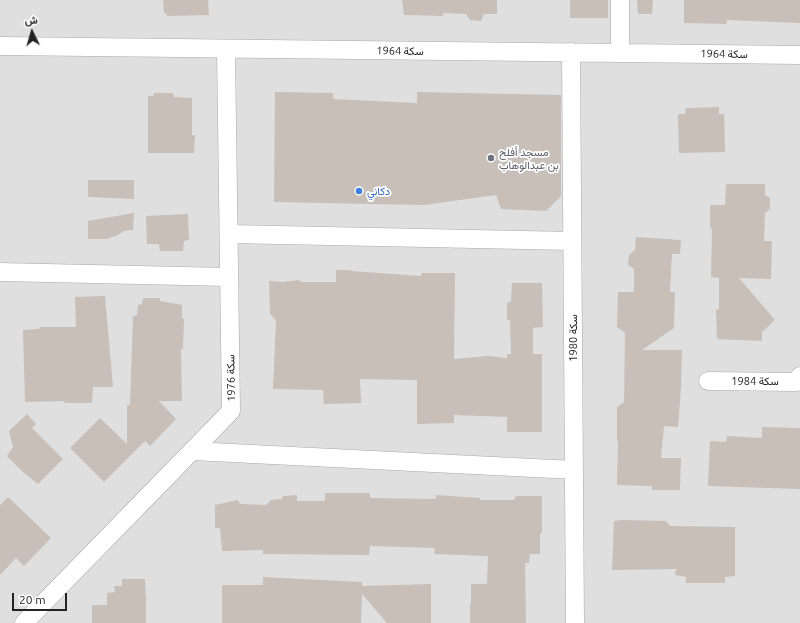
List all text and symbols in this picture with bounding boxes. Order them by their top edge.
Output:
north arrow [12,12,52,52]
text: ش [24,13,38,27]
street label: سكة 1964 [376,44,424,58]
street label: سكة 1964 [700,47,748,61]
place label: مسجد أفلح بن عبدالوهاب [499,145,559,171]
marker: مسجد أفلح بن عبدالوهاب [486,153,496,163]
place label: دكاني [367,184,390,198]
marker: دكاني [354,186,364,196]
street label: سكة 1980 [566,314,580,362]
street label: سكة 1976 [224,354,238,402]
street label: سكة 1984 [731,374,779,388]
scale bar [14,585,69,611]
text: 20 m [19,593,46,606]

